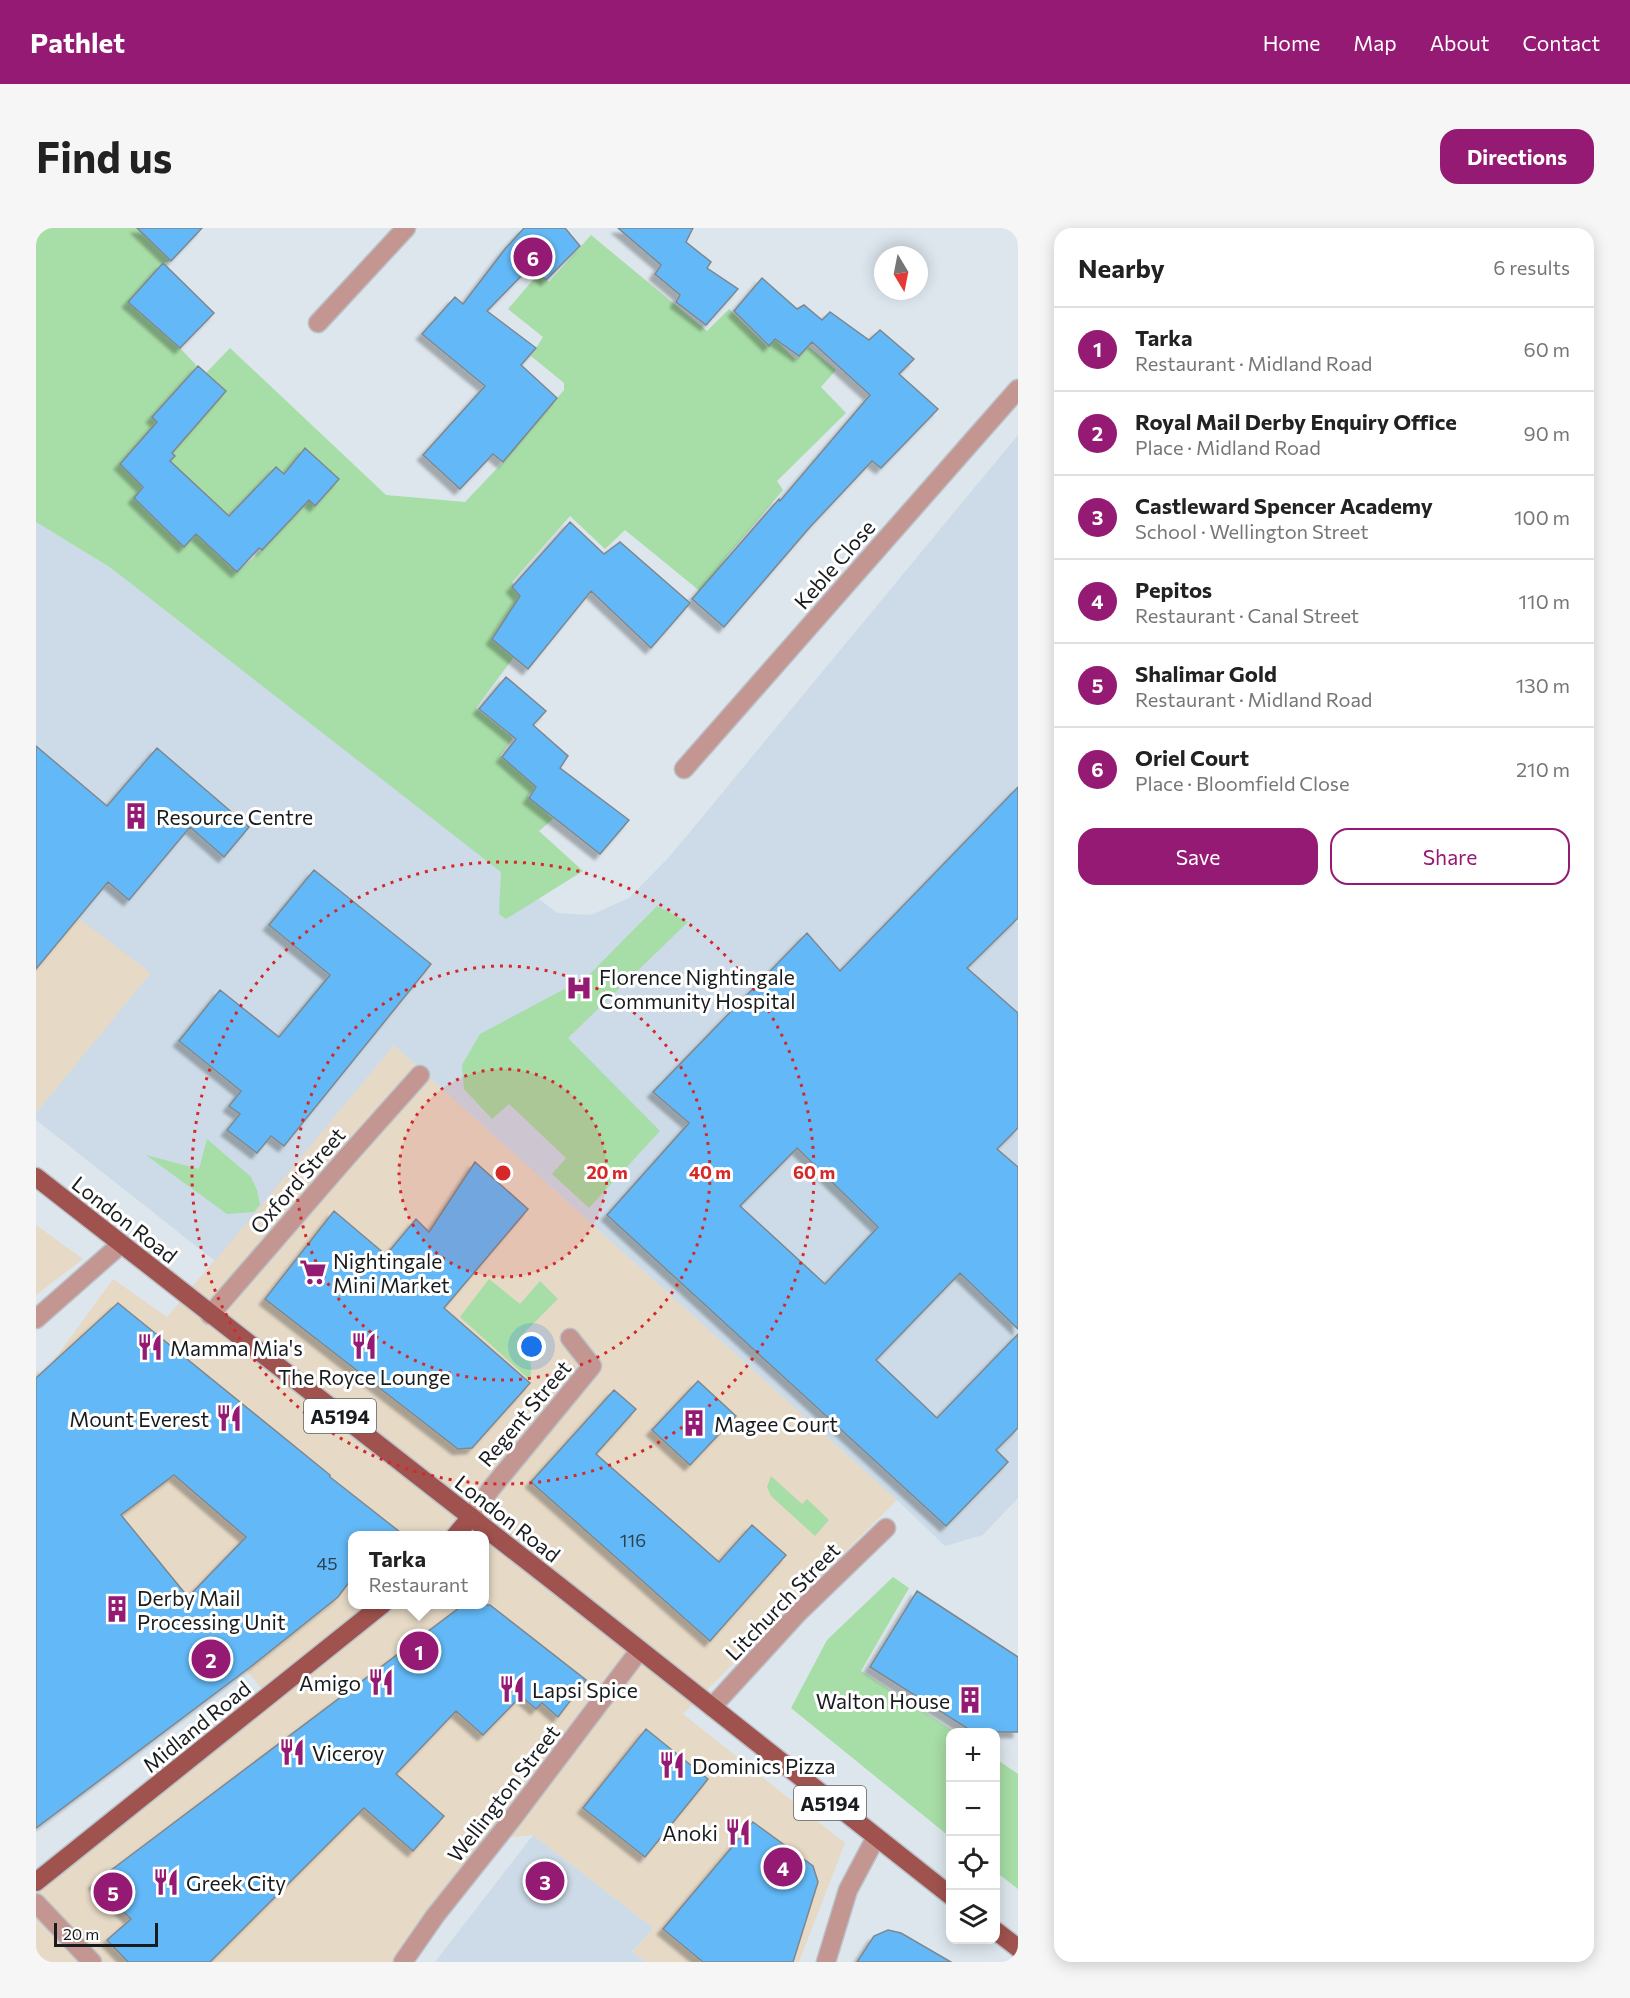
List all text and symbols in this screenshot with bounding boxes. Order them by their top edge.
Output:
text: Pathlet [30,25,125,59]
text: Home [1263,30,1320,55]
text: Map [1353,30,1397,55]
text: About [1430,30,1489,55]
text: Contact [1522,30,1600,55]
button: Directions [1440,129,1594,184]
text: Find us [36,130,172,182]
pin: 6 [514,234,552,279]
north arrow [874,246,928,300]
text: Nearby [1078,252,1165,283]
text: 6 results [1493,255,1570,279]
text: Tarka [1135,324,1193,351]
text: 1 [1093,337,1102,361]
text: 60 m [1524,337,1570,361]
text: Restaurant · Midland Road [1135,351,1372,375]
text: Royal Mail Derby Enquiry Office [1135,408,1457,435]
text: 2 [1092,421,1103,445]
text: 90 m [1524,421,1570,445]
text: Place · Midland Road [1135,435,1321,459]
text: Castleward Spencer Academy [1135,492,1433,519]
text: 3 [1092,505,1103,529]
text: 100 m [1514,505,1570,529]
street label: Keble Close [788,514,880,614]
text: School · Wellington Street [1135,519,1368,543]
text: Pepitos [1135,576,1212,603]
text: 4 [1091,589,1104,613]
text: 110 m [1519,589,1570,613]
text: Restaurant · Canal Street [1135,603,1359,627]
text: Shalimar Gold [1135,660,1277,687]
text: 5 [1092,673,1103,697]
text: 130 m [1516,673,1570,697]
text: Restaurant · Midland Road [1135,687,1372,711]
text: Oriel Court [1135,744,1249,771]
text: 6 [1091,757,1104,781]
text: 210 m [1516,757,1570,781]
text: Place · Bloomfield Close [1135,771,1349,795]
building icon: Resource Centre [121,801,151,831]
place label: Resource Centre [156,804,313,829]
button: Save [1078,828,1318,885]
button: Share [1330,828,1570,885]
place label: Florence Nightingale Community Hospital [599,964,796,1013]
hospital icon: Florence Nightingale Community Hospital [564,973,594,1003]
street label: Oxford Street [244,1122,350,1238]
text: 20 m [586,1161,628,1183]
text: 40 m [689,1161,731,1183]
text: 60 m [793,1161,835,1183]
centre of rings [493,1163,513,1183]
street label: London Road [68,1170,182,1268]
place label: Nightingale Mini Market [333,1248,450,1297]
supermarket icon: Nightingale Mini Market [298,1257,328,1287]
restaurant icon: The Royce Lounge [349,1331,379,1361]
restaurant icon: Mamma Mia's [135,1332,165,1362]
your location [517,1332,546,1361]
place label: Mamma Mia's [170,1335,303,1360]
street label: Regent Street [472,1355,576,1471]
place label: The Royce Lounge [278,1364,450,1389]
road number: A5194 [304,1399,376,1433]
restaurant icon: Mount Everest [214,1403,244,1433]
place label: Mount Everest [69,1406,209,1431]
building icon: Magee Court [679,1408,709,1438]
place label: Magee Court [714,1411,838,1436]
street label: London Road [451,1469,565,1567]
house number: 116 [620,1529,646,1551]
popup [348,1531,489,1609]
street label: Litchurch Street [720,1537,844,1665]
text: Tarka [368,1545,426,1572]
house number: 45 [316,1552,338,1574]
text: Restaurant [368,1572,469,1596]
place label: Derby Mail Processing Unit [137,1585,286,1634]
building icon: Derby Mail Processing Unit [102,1594,132,1624]
pin: 1 [400,1628,439,1674]
pin: 2 [192,1636,231,1682]
restaurant icon: Amigo [366,1667,396,1697]
place label: Amigo [299,1670,361,1695]
restaurant icon: Lapsi Spice [497,1674,527,1704]
street label: Midland Road [137,1675,255,1777]
place label: Lapsi Spice [532,1677,638,1702]
building icon: Walton House [955,1685,985,1715]
place label: Walton House [816,1688,950,1713]
street label: Wellington Street [442,1720,564,1866]
map controls [946,1728,1000,1944]
button: + [946,1728,1000,1782]
restaurant icon: Viceroy [277,1737,307,1767]
place label: Viceroy [312,1740,384,1765]
restaurant icon: Dominics Pizza [657,1750,687,1780]
place label: Dominics Pizza [692,1753,836,1778]
button: − [946,1782,1000,1836]
road number: A5194 [794,1786,866,1820]
restaurant icon: Anoki [723,1817,753,1847]
place label: Anoki [662,1820,718,1845]
button: locate [946,1836,1000,1890]
pin: 4 [764,1844,802,1890]
pin: 3 [526,1858,564,1904]
restaurant icon: Greek City [151,1867,181,1897]
pin: 5 [94,1870,133,1914]
place label: Greek City [186,1870,286,1895]
button: layers [946,1890,1000,1944]
scale bar [54,1920,158,1948]
text: 20 m [63,1924,99,1943]

